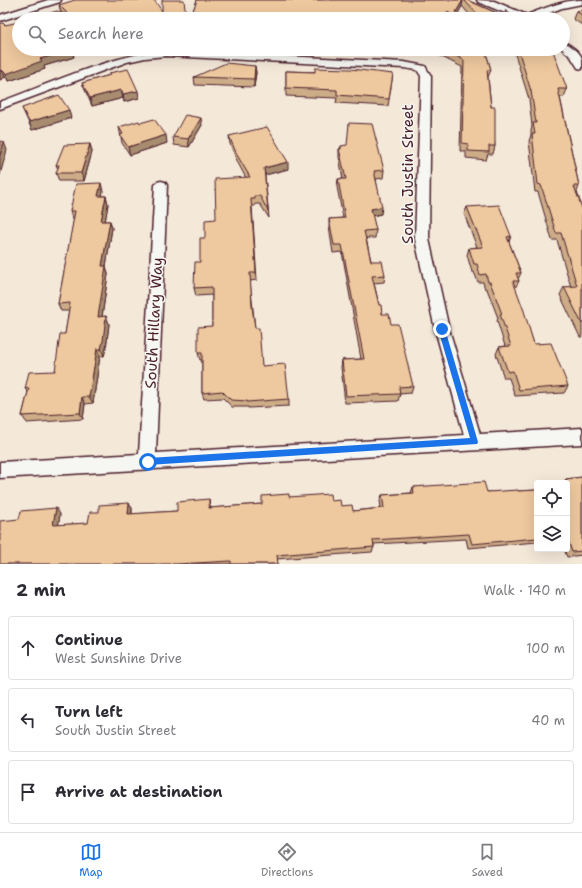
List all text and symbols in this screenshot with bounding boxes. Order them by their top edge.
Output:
search box [12,12,570,56]
icon: search [26,23,48,45]
text: Search here [58,24,144,44]
street label: South Justin Street [398,104,418,244]
street label: South Hillary Way [141,257,167,389]
route end [433,320,451,338]
route start [139,453,157,471]
map controls [534,480,570,552]
button: locate [534,480,570,516]
button: layers [534,516,570,552]
text: 2 min [16,579,66,601]
text: Walk · 140 m [483,582,566,599]
text: Continue [55,630,123,650]
icon: ahead [17,637,39,659]
text: 100 m [526,640,565,657]
text: West Sunshine Drive [55,650,182,667]
text: Turn left [55,702,123,722]
icon: left [17,709,39,731]
text: 40 m [531,712,565,729]
text: South Justin Street [55,722,176,739]
icon: arrive [17,781,39,803]
text: Arrive at destination [55,782,223,802]
tab: Map [79,841,103,880]
tab: Directions [261,841,313,880]
tab: Saved [472,841,503,880]

